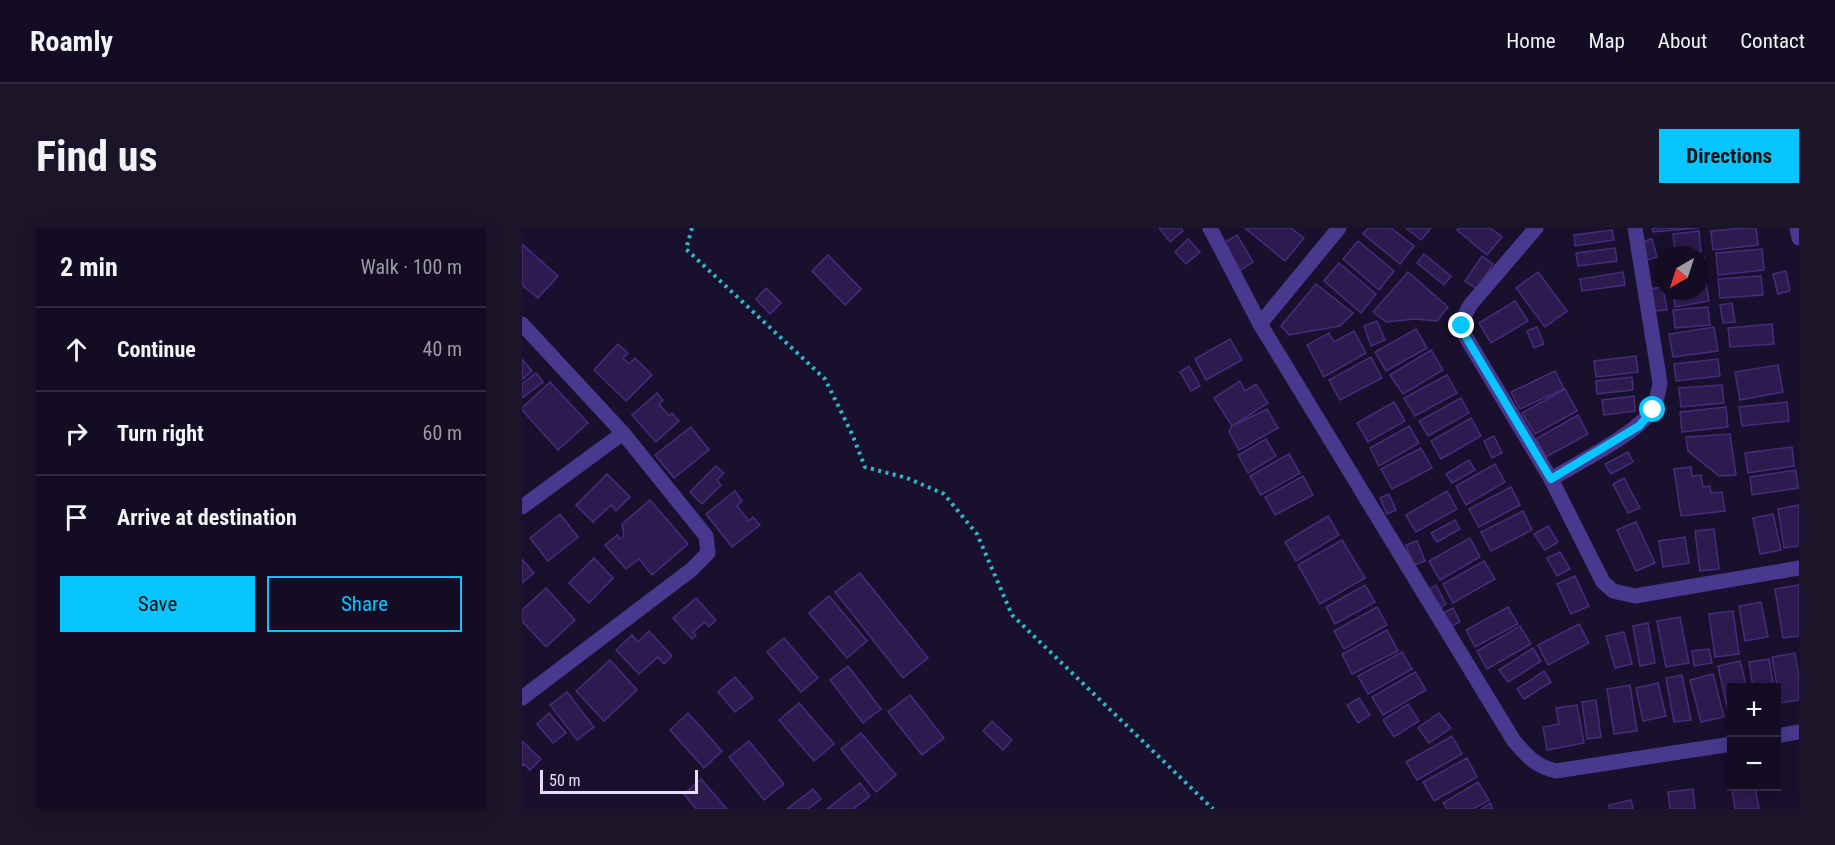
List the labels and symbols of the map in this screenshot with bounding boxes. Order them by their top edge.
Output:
north arrow [1655,246,1709,300]
route end [1448,312,1474,338]
route start [1639,396,1665,422]
scale bar [540,767,698,794]

